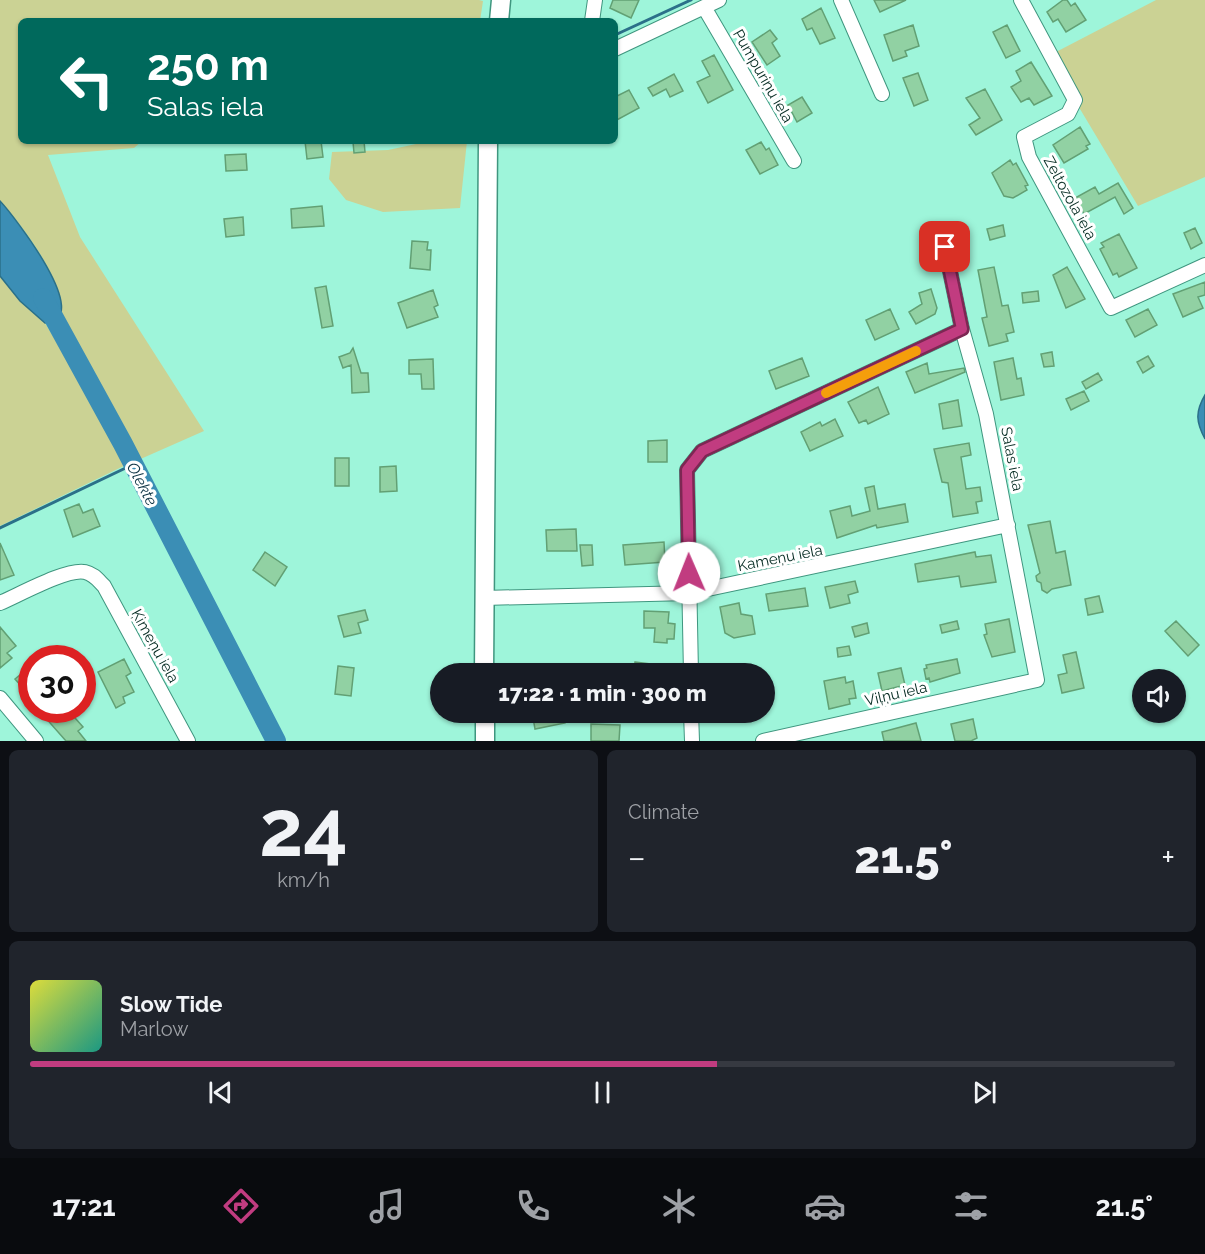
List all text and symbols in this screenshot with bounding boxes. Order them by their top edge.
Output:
street label: Pumpuriņu iela [729,26,797,126]
text: 250 m [147,41,269,90]
icon: left [48,42,126,120]
text: Salas iela [147,91,264,122]
street label: Zeltozola iela [1040,153,1100,243]
pin [919,221,970,272]
icon: arrive [928,230,961,263]
street label: Salas iela [997,425,1027,493]
water label: Olekte [123,459,161,509]
position arrow [657,541,721,605]
street label: Kameņu iela [736,541,824,575]
street label: Ķimeņu iela [127,606,183,686]
speed limit sign: 30 [18,645,96,723]
map controls [1132,669,1186,723]
button: sound [1132,669,1186,723]
street label: Viļņu iela [863,678,929,710]
text: 17:22 · 1 min · 300 m [498,680,707,706]
text: 24 [259,783,348,874]
text: Climate [628,800,699,824]
text: 21.5° [854,831,953,884]
text: − [628,838,646,877]
text: + [1161,838,1175,877]
text: km/h [277,868,330,892]
text: Slow Tide [120,991,222,1017]
text: Marlow [120,1017,189,1041]
icon: previous [204,1076,237,1109]
icon: pause [586,1076,619,1109]
icon: next [968,1076,1001,1109]
icon: directions [220,1185,262,1227]
icon: music [366,1185,408,1227]
icon: phone [512,1185,554,1227]
icon: climate [658,1185,700,1227]
icon: car [804,1185,846,1227]
icon: filters [950,1185,992,1227]
text: 17:21 [52,1191,116,1222]
text: 21.5° [1096,1191,1153,1222]

